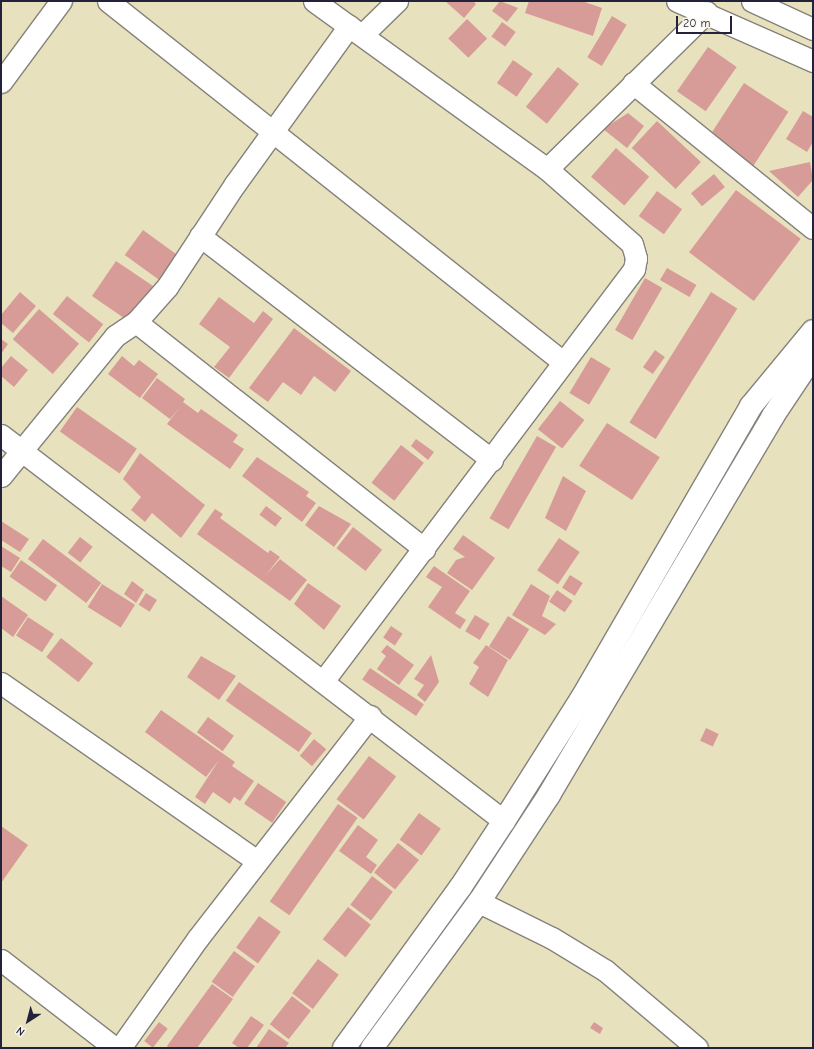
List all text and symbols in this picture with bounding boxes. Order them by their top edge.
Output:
scale bar [678,8,734,34]
text: 20 m [683,16,711,30]
north arrow [8,1001,48,1041]
text: N [14,1024,27,1038]

